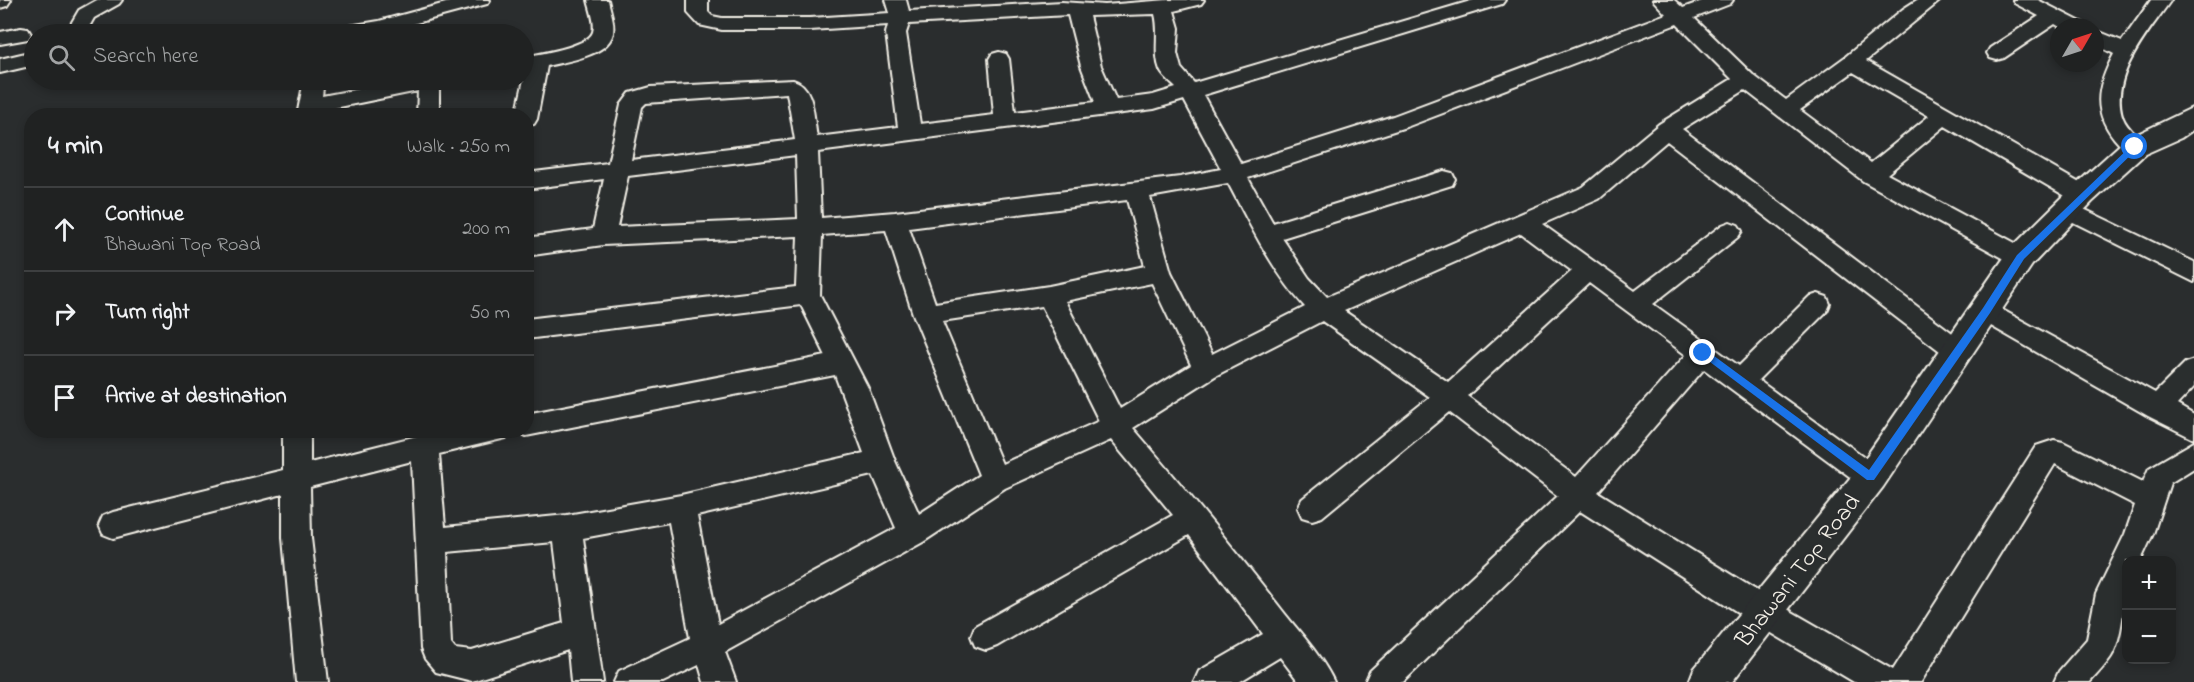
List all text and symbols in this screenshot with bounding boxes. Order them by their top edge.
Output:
north arrow [2050,18,2104,72]
search box [24,24,534,90]
icon: search [45,41,78,74]
text: Search here [93,41,198,73]
text: 4 min [48,128,103,166]
text: Walk · 250 m [407,133,510,162]
route start [2121,133,2147,159]
text: Continue [105,199,184,231]
icon: ahead [48,213,81,246]
text: 200 m [462,215,510,244]
text: Bhawani Top Road [105,231,260,260]
icon: right [48,297,81,330]
text: Turn right [105,297,190,329]
text: 50 m [469,299,510,328]
route end [1689,339,1715,365]
icon: arrive [48,381,81,414]
text: Arrive at destination [105,381,287,413]
street label: Bhawani Top Road [1727,487,1870,657]
map controls [2122,556,2176,664]
button: + [2122,556,2176,610]
button: − [2122,610,2176,664]

